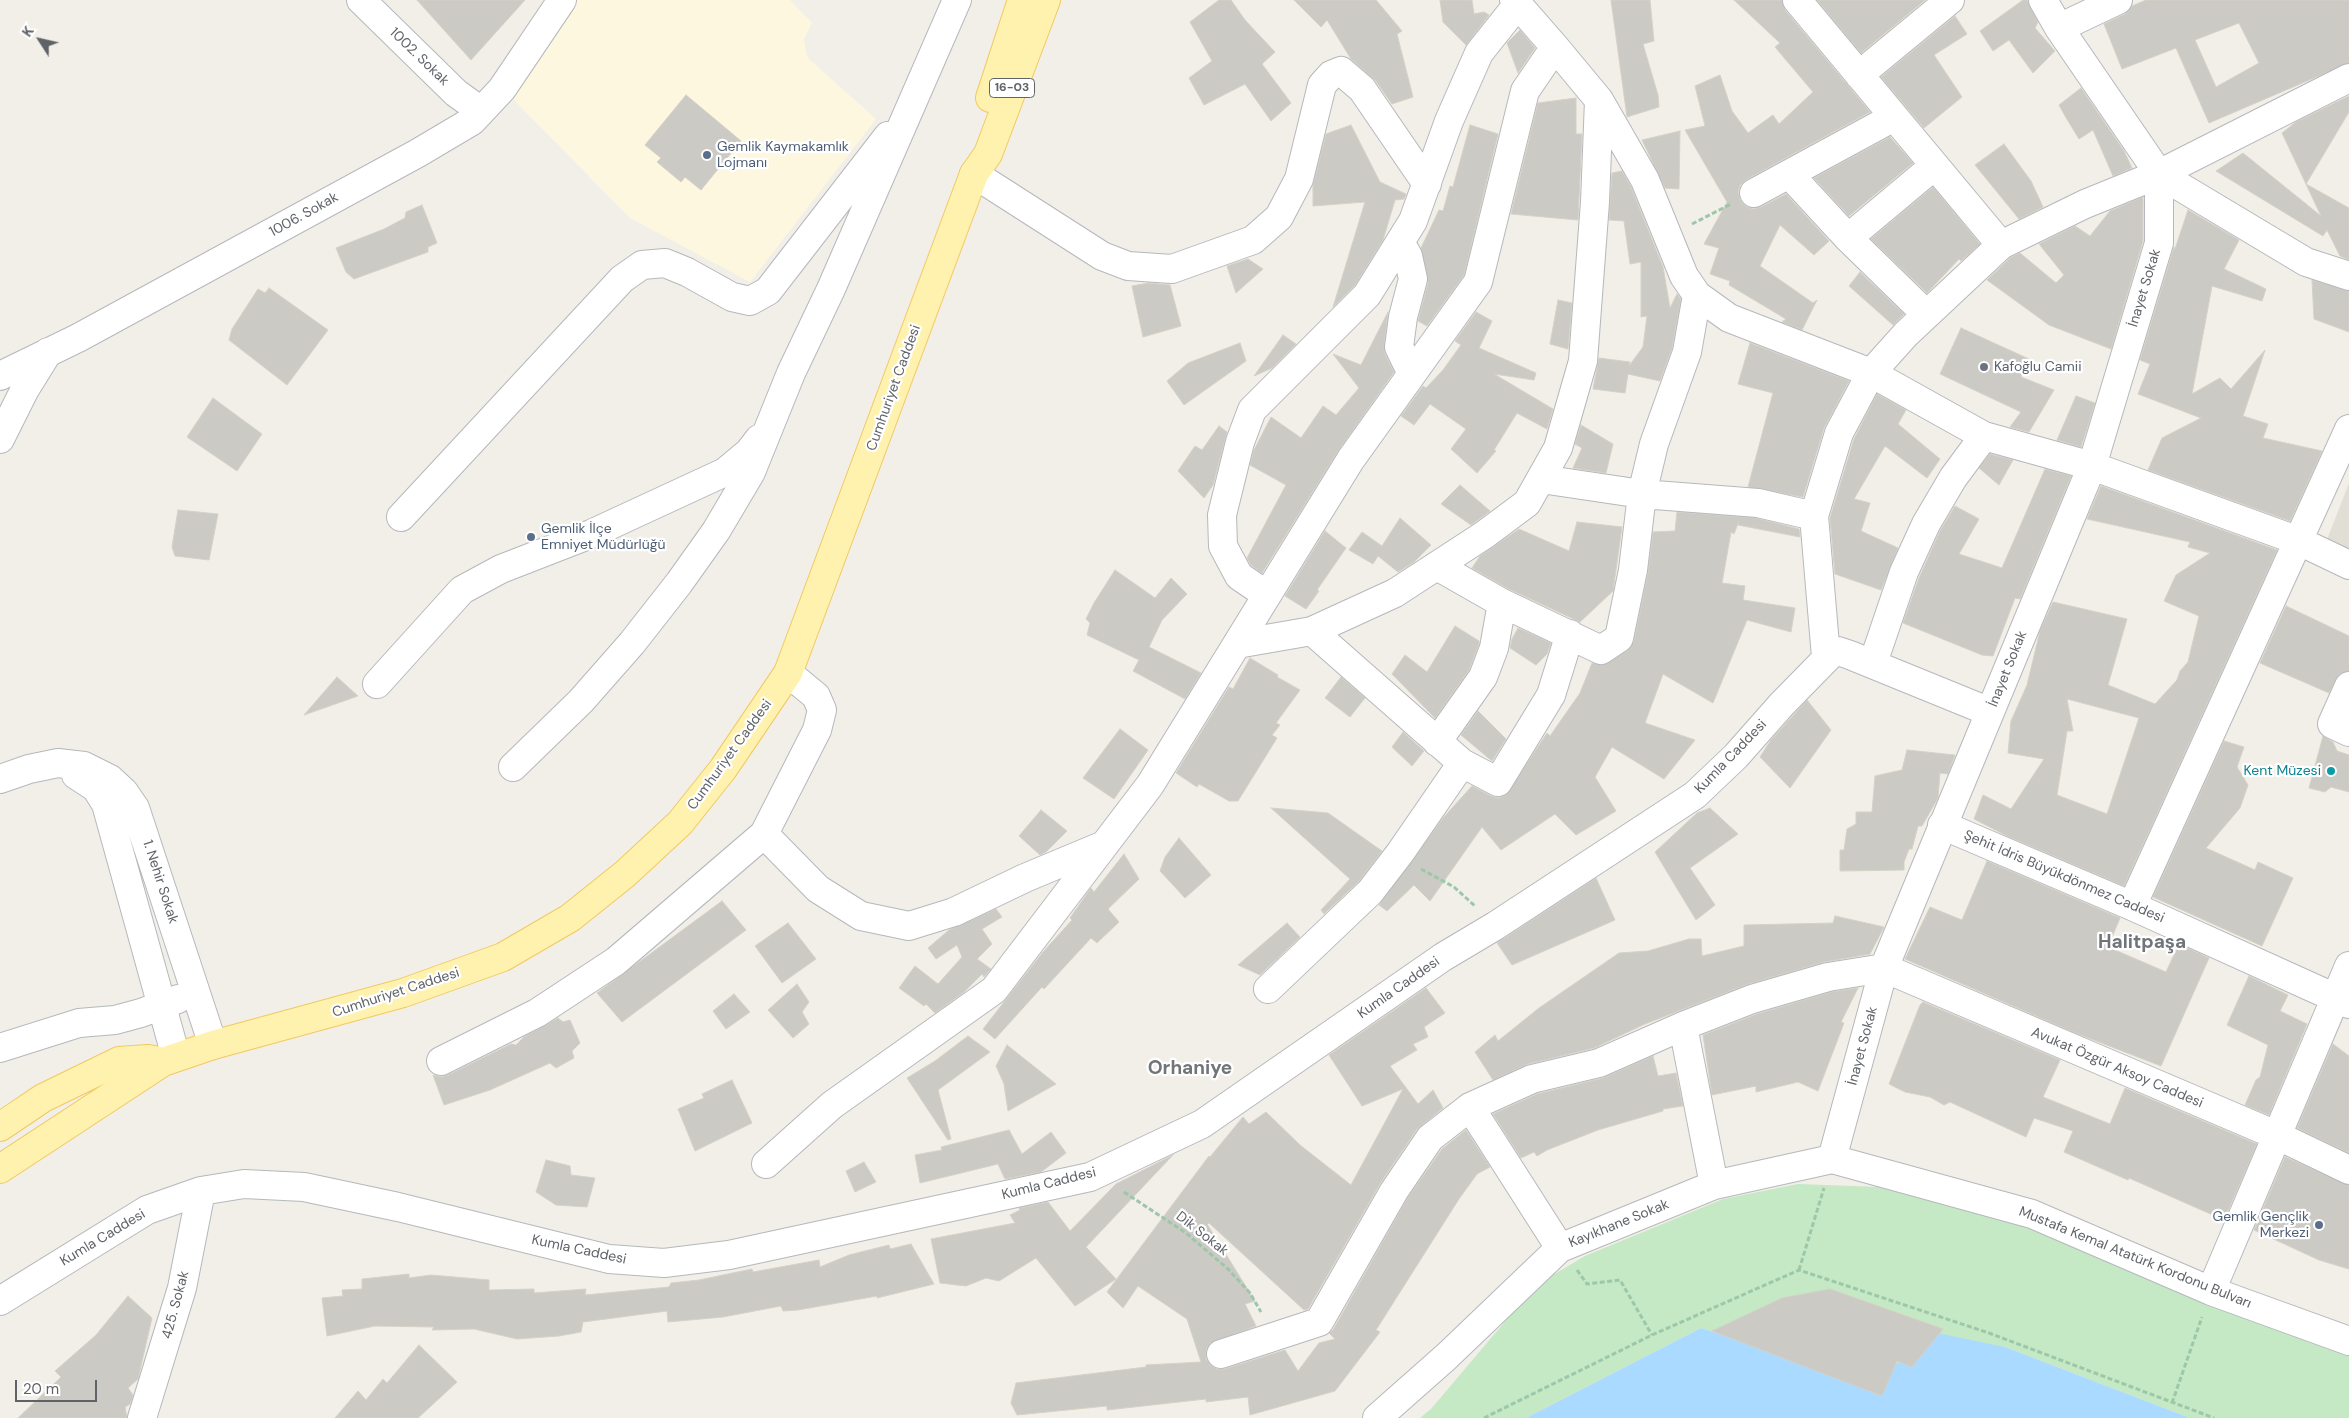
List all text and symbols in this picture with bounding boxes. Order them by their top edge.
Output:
north arrow [15,15,65,65]
text: K [18,22,38,40]
street label: 1002. Sokak [386,25,452,89]
road number: 16-03 [990,78,1034,98]
place label: Gemlik Kaymakamlık Lojmanı [717,139,849,172]
marker: Gemlik Kaymakamlık Lojmanı [701,149,713,161]
street label: 1006. Sokak [267,189,341,241]
street label: İnayet Sokak [2125,247,2165,329]
street label: Cumhuriyet Caddesi [863,323,925,453]
place label: Kafoğlu Camii [1994,359,2081,375]
marker: Kafoğlu Camii [1978,361,1990,373]
place label: Gemlik İlçe Emniyet Müdürlüğü [541,521,666,554]
marker: Gemlik İlçe Emniyet Müdürlüğü [525,531,537,543]
street label: İnayet Sokak [1985,628,2031,710]
street label: Cumhuriyet Caddesi [684,696,776,814]
street label: Kumla Caddesi [1691,716,1771,798]
place label: Kent Müzesi [2244,763,2321,779]
marker: Kent Müzesi [2325,765,2337,777]
street label: Şehit İdris Büyükdönmez Caddesi [1961,827,2167,927]
street label: 1. Nehir Sokak [139,838,181,926]
district label: Halitpaşa [2098,932,2186,954]
street label: Kumla Caddesi [1355,953,1443,1023]
street label: Cumhuriyet Caddesi [330,965,462,1021]
street label: İnayet Sokak [1844,1005,1882,1087]
street label: Avukat Özgür Aksoy Caddesi [2028,1024,2206,1112]
district label: Orhaniye [1148,1058,1232,1080]
street label: Kumla Caddesi [1000,1164,1098,1204]
street label: Kayıkhane Sokak [1566,1196,1672,1252]
street label: Mustafa Kemal Atatürk Kordonu Bulvarı [2016,1203,2254,1313]
street label: Kumla Caddesi [57,1206,149,1270]
street label: Dik Sokak [1172,1208,1232,1260]
place label: Gemlik Gençlik Merkezi [2213,1209,2309,1242]
marker: Gemlik Gençlik Merkezi [2313,1219,2325,1231]
street label: Kumla Caddesi [530,1232,628,1268]
street label: 425. Sokak [159,1269,193,1341]
scale bar [18,1370,100,1402]
text: 20 m [23,1379,59,1399]

